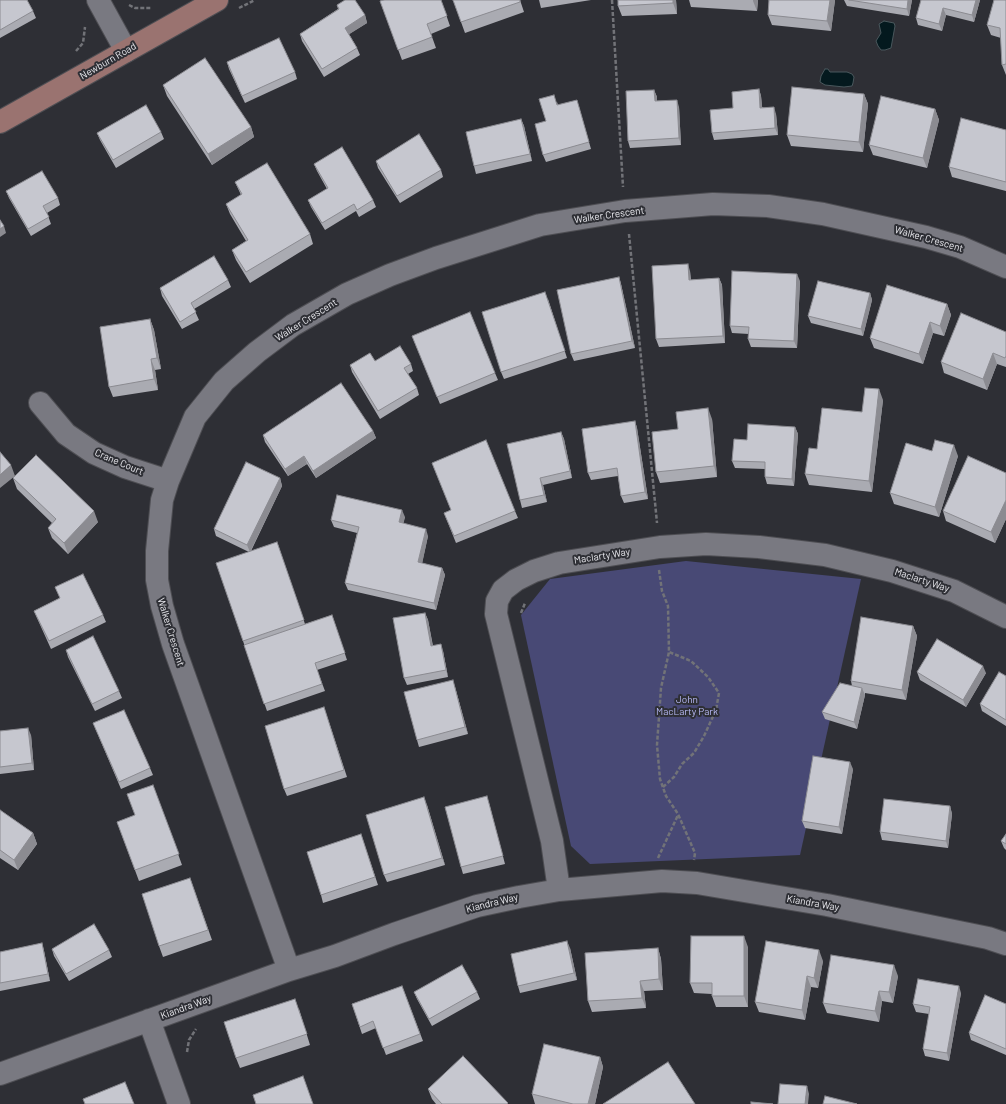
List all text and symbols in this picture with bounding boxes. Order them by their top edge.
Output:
street label: Newburn Road [78,40,138,82]
street label: Walker Crescent [573,204,645,226]
street label: Walker Crescent [893,223,965,255]
street label: Walker Crescent [273,296,339,344]
street label: Crane Court [93,446,145,478]
street label: Maclarty Way [573,546,631,566]
street label: Maclarty Way [893,566,951,594]
street label: Walker Crescent [155,596,187,668]
park label: John MacLarty Park [656,694,718,718]
street label: Kiandra Way [465,891,519,915]
street label: Kiandra Way [786,892,840,914]
street label: Kiandra Way [159,992,213,1022]

